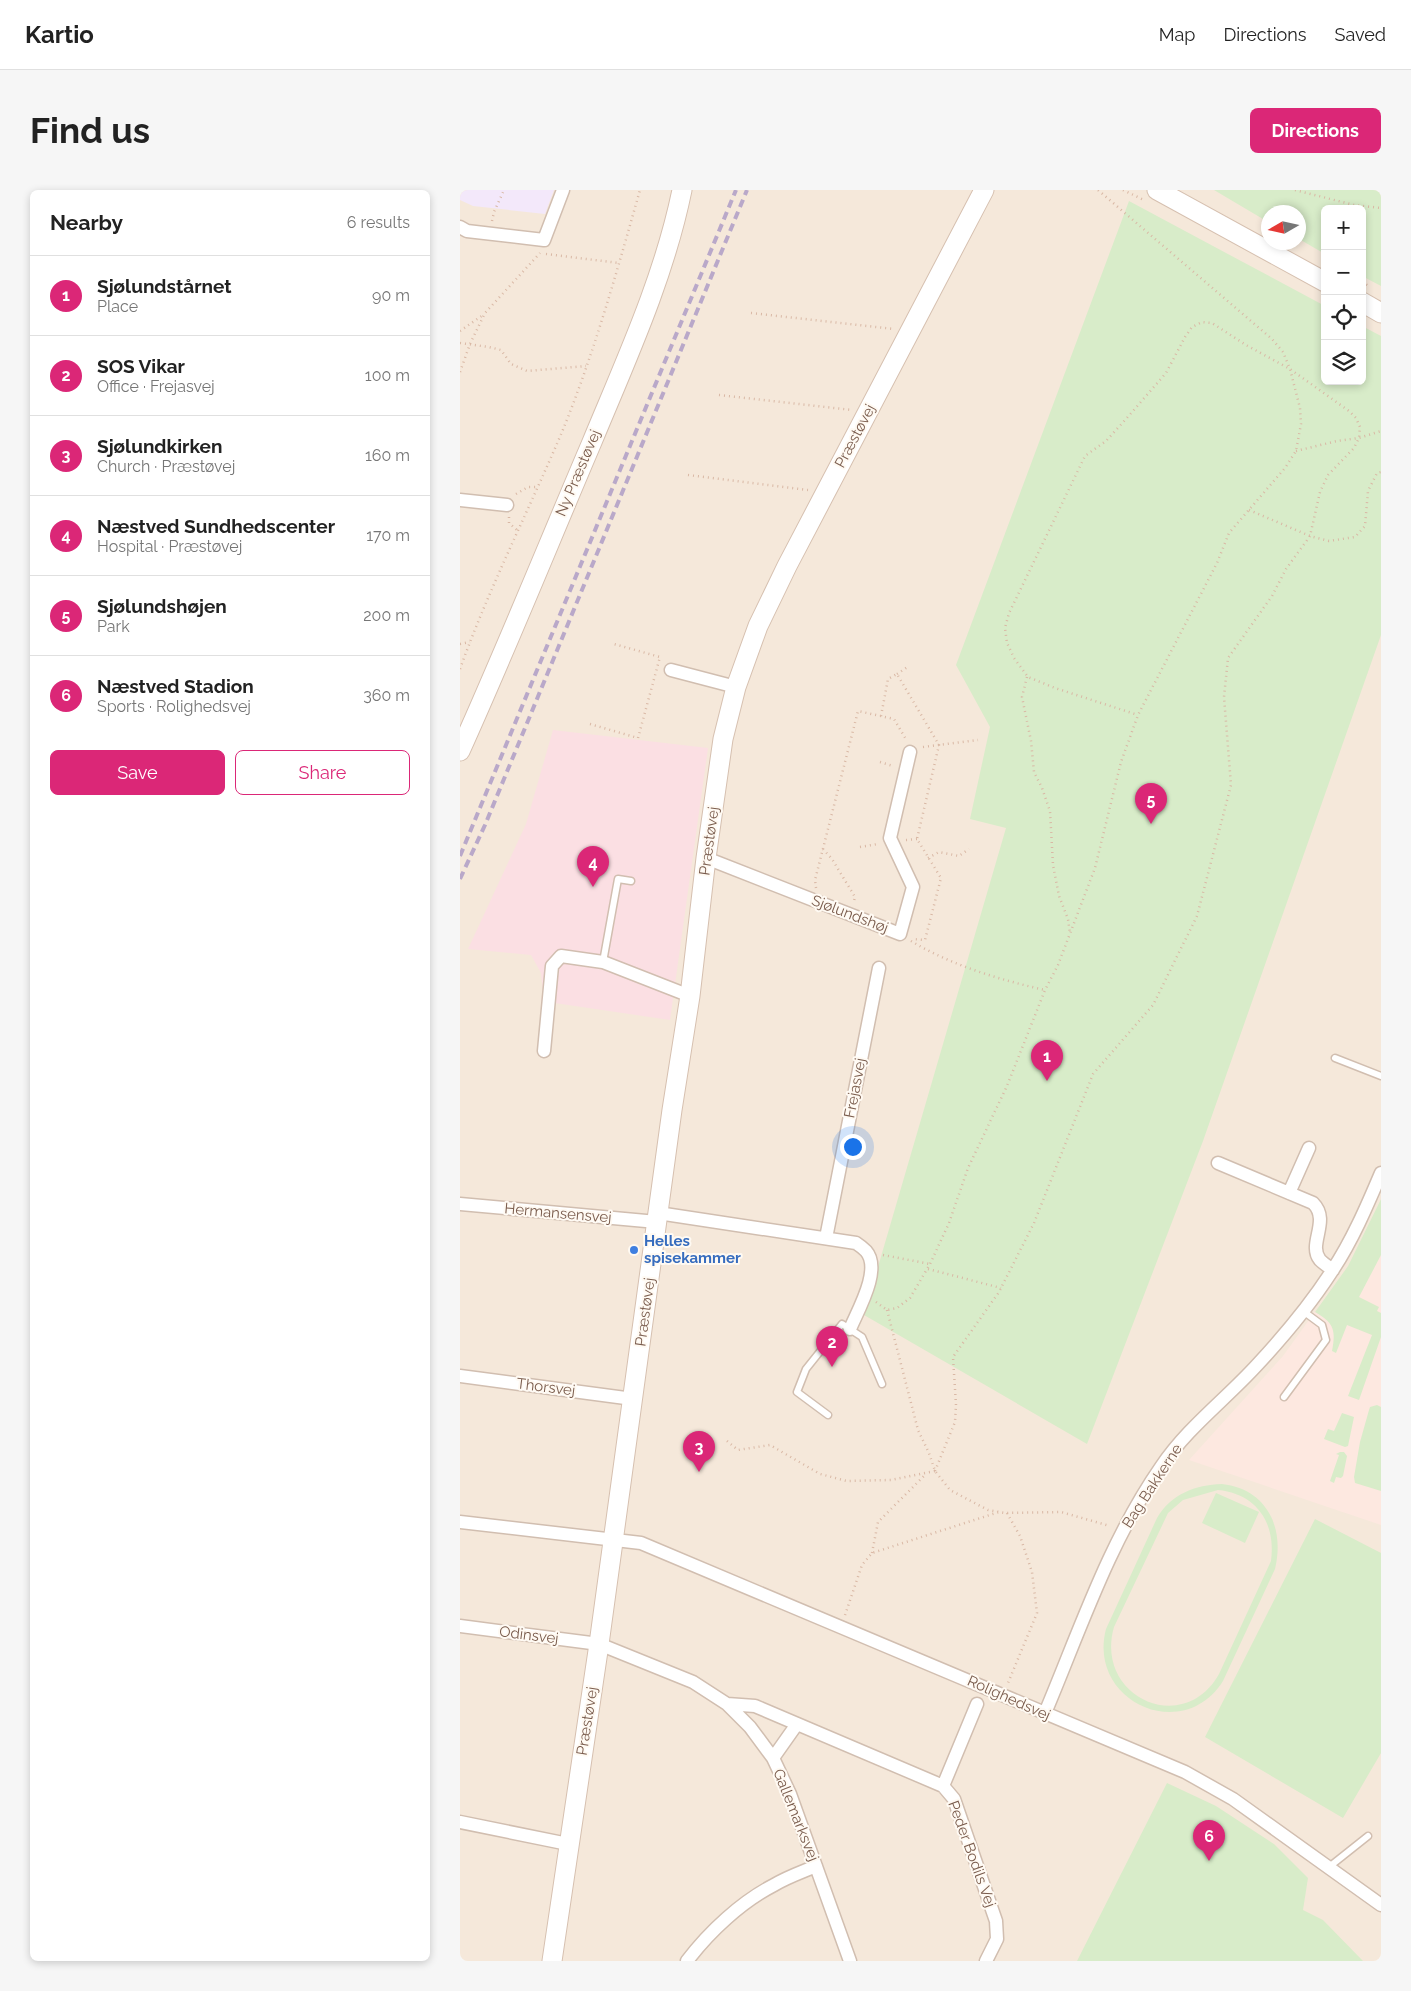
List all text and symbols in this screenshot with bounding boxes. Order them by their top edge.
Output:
text: Kartio [25,20,94,49]
text: Map [1159,24,1195,45]
text: Directions [1223,24,1307,45]
text: Saved [1335,24,1386,45]
button: Directions [1250,108,1381,153]
text: Find us [30,110,150,151]
north arrow [1261,205,1306,250]
map controls [1321,205,1366,385]
button: + [1321,205,1366,250]
text: Nearby [50,210,123,235]
text: 6 results [347,213,410,232]
button: − [1321,250,1366,295]
text: Sjølundstårnet [97,275,232,297]
text: 1 [62,286,70,305]
text: 90 m [372,286,410,305]
button: locate [1321,295,1366,340]
text: Place [97,297,138,316]
button: layers [1321,340,1366,385]
text: SOS Vikar [97,355,185,377]
text: 2 [61,366,71,385]
text: 100 m [365,366,410,385]
text: Office · Frejasvej [97,377,215,396]
street label: Præstøvej [831,401,879,471]
street label: Ny Præstøvej [552,427,604,519]
text: Sjølundkirken [97,435,222,457]
text: 3 [62,446,70,465]
text: 160 m [365,446,410,465]
text: Church · Præstøvej [97,457,235,476]
text: Næstved Sundhedscenter [97,515,335,537]
text: 4 [61,526,71,545]
text: 170 m [366,526,410,545]
text: Hospital · Præstøvej [97,537,242,556]
text: Sjølundshøjen [97,595,227,617]
text: 5 [62,606,70,625]
text: 200 m [363,606,410,625]
text: Park [97,617,130,636]
text: Næstved Stadion [97,675,254,697]
text: 6 [61,686,71,705]
text: 360 m [363,686,410,705]
text: Sports · Rolighedsvej [97,697,251,716]
button: Save [50,750,225,795]
button: Share [235,750,410,795]
pin: 5 [1135,783,1167,824]
street label: Præstøvej [695,805,723,877]
pin: 4 [577,846,609,887]
street label: Sjølundshøj [809,891,891,937]
pin: 1 [1031,1040,1063,1081]
street label: Frejasvej [840,1057,870,1119]
your location [840,1134,866,1160]
street label: Hermansensvej [504,1199,612,1227]
place label: Helles spisekammer [644,1232,741,1267]
marker: Helles spisekammer [628,1244,640,1256]
street label: Præstøvej [631,1276,659,1348]
pin: 2 [816,1326,848,1367]
street label: Thorsvej [516,1374,576,1400]
pin: 3 [683,1431,715,1472]
street label: Bag Bakkerne [1118,1440,1186,1531]
street label: Odinsvej [498,1622,560,1648]
street label: Rolighedsvej [965,1672,1053,1724]
street label: Præstøvej [573,1685,601,1757]
street label: Gallemarksvej [769,1766,823,1864]
street label: Peder Bodils Vej [944,1798,1000,1910]
pin: 6 [1193,1820,1225,1861]

